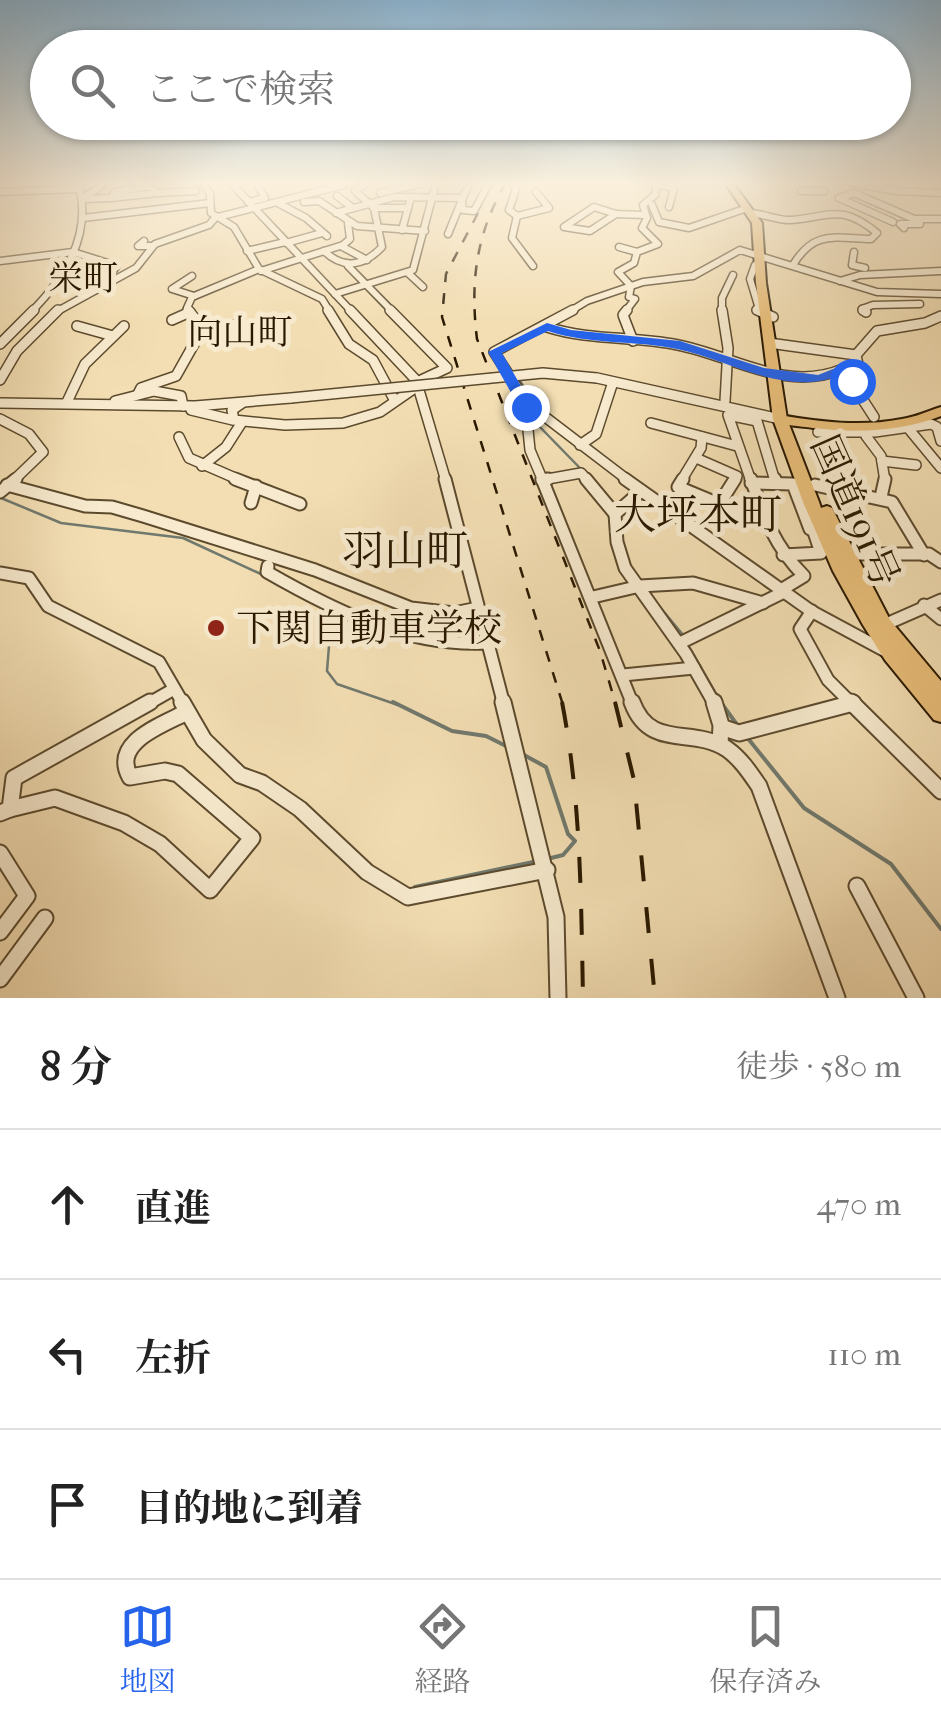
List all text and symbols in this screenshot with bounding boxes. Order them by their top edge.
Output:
search box [30,30,911,140]
icon: search [65,58,120,113]
text: ここで検索 [145,67,335,112]
district label: 栄町 [48,258,118,299]
district label: 向山町 [187,312,293,353]
route start [830,359,876,405]
route end [504,385,550,431]
street label: 国道191号 [802,428,908,594]
district label: 大坪本町 [614,491,782,540]
district label: 羽山町 [342,527,468,576]
place label: 下関自動車学校 [236,606,502,651]
marker: 下関自動車学校 [205,617,227,639]
text: 8 分 [40,1043,112,1092]
text: 徒歩 · 580 m [736,1048,901,1085]
icon: ahead [40,1177,95,1232]
text: 直進 [135,1186,211,1231]
text: 470 m [817,1186,901,1223]
icon: left [40,1327,95,1382]
text: 左折 [135,1336,211,1381]
text: 110 m [827,1336,901,1373]
icon: arrive [40,1477,95,1532]
text: 目的地に到着 [135,1486,363,1531]
tab: 地図 [119,1599,176,1699]
tab: 経路 [414,1599,471,1699]
tab: 保存済み [709,1599,822,1699]

